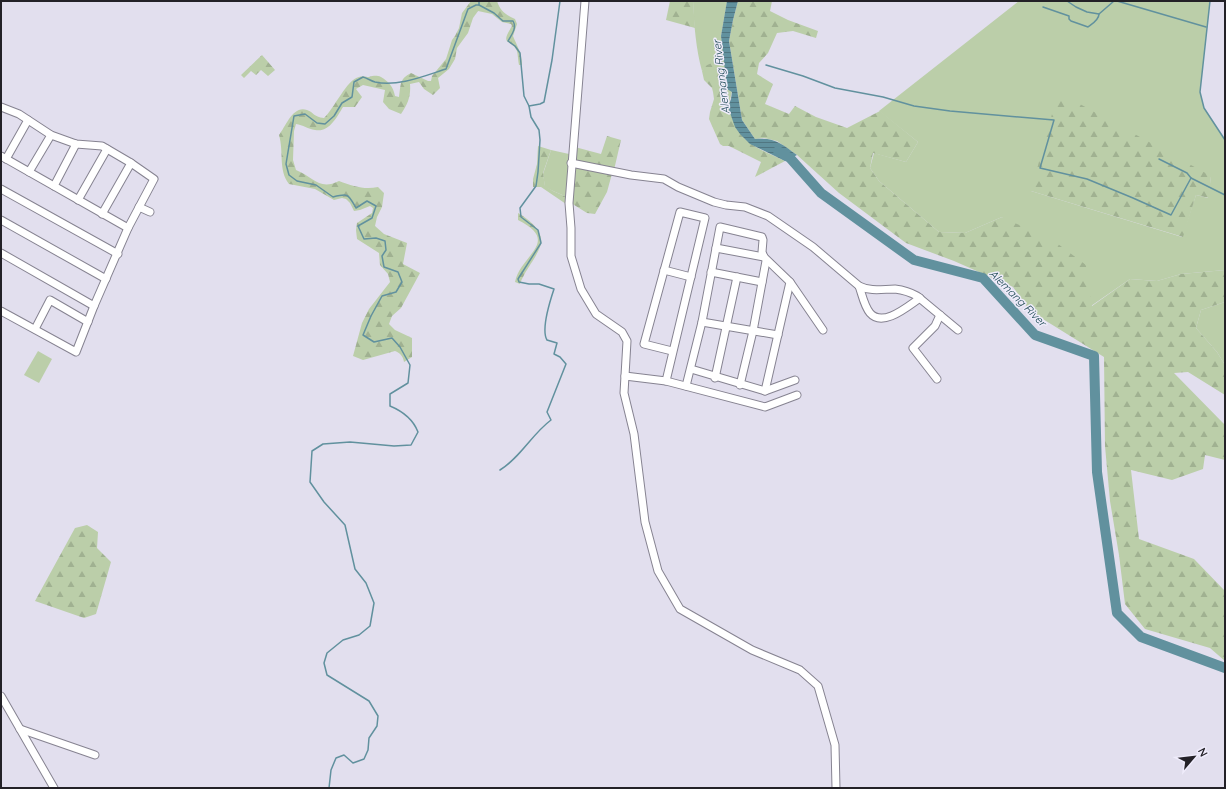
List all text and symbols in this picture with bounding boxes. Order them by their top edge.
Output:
water label: Alemang River [709,37,732,115]
water label: Alemang River [987,267,1051,331]
north arrow [1174,737,1214,777]
text: N [1195,745,1211,759]

